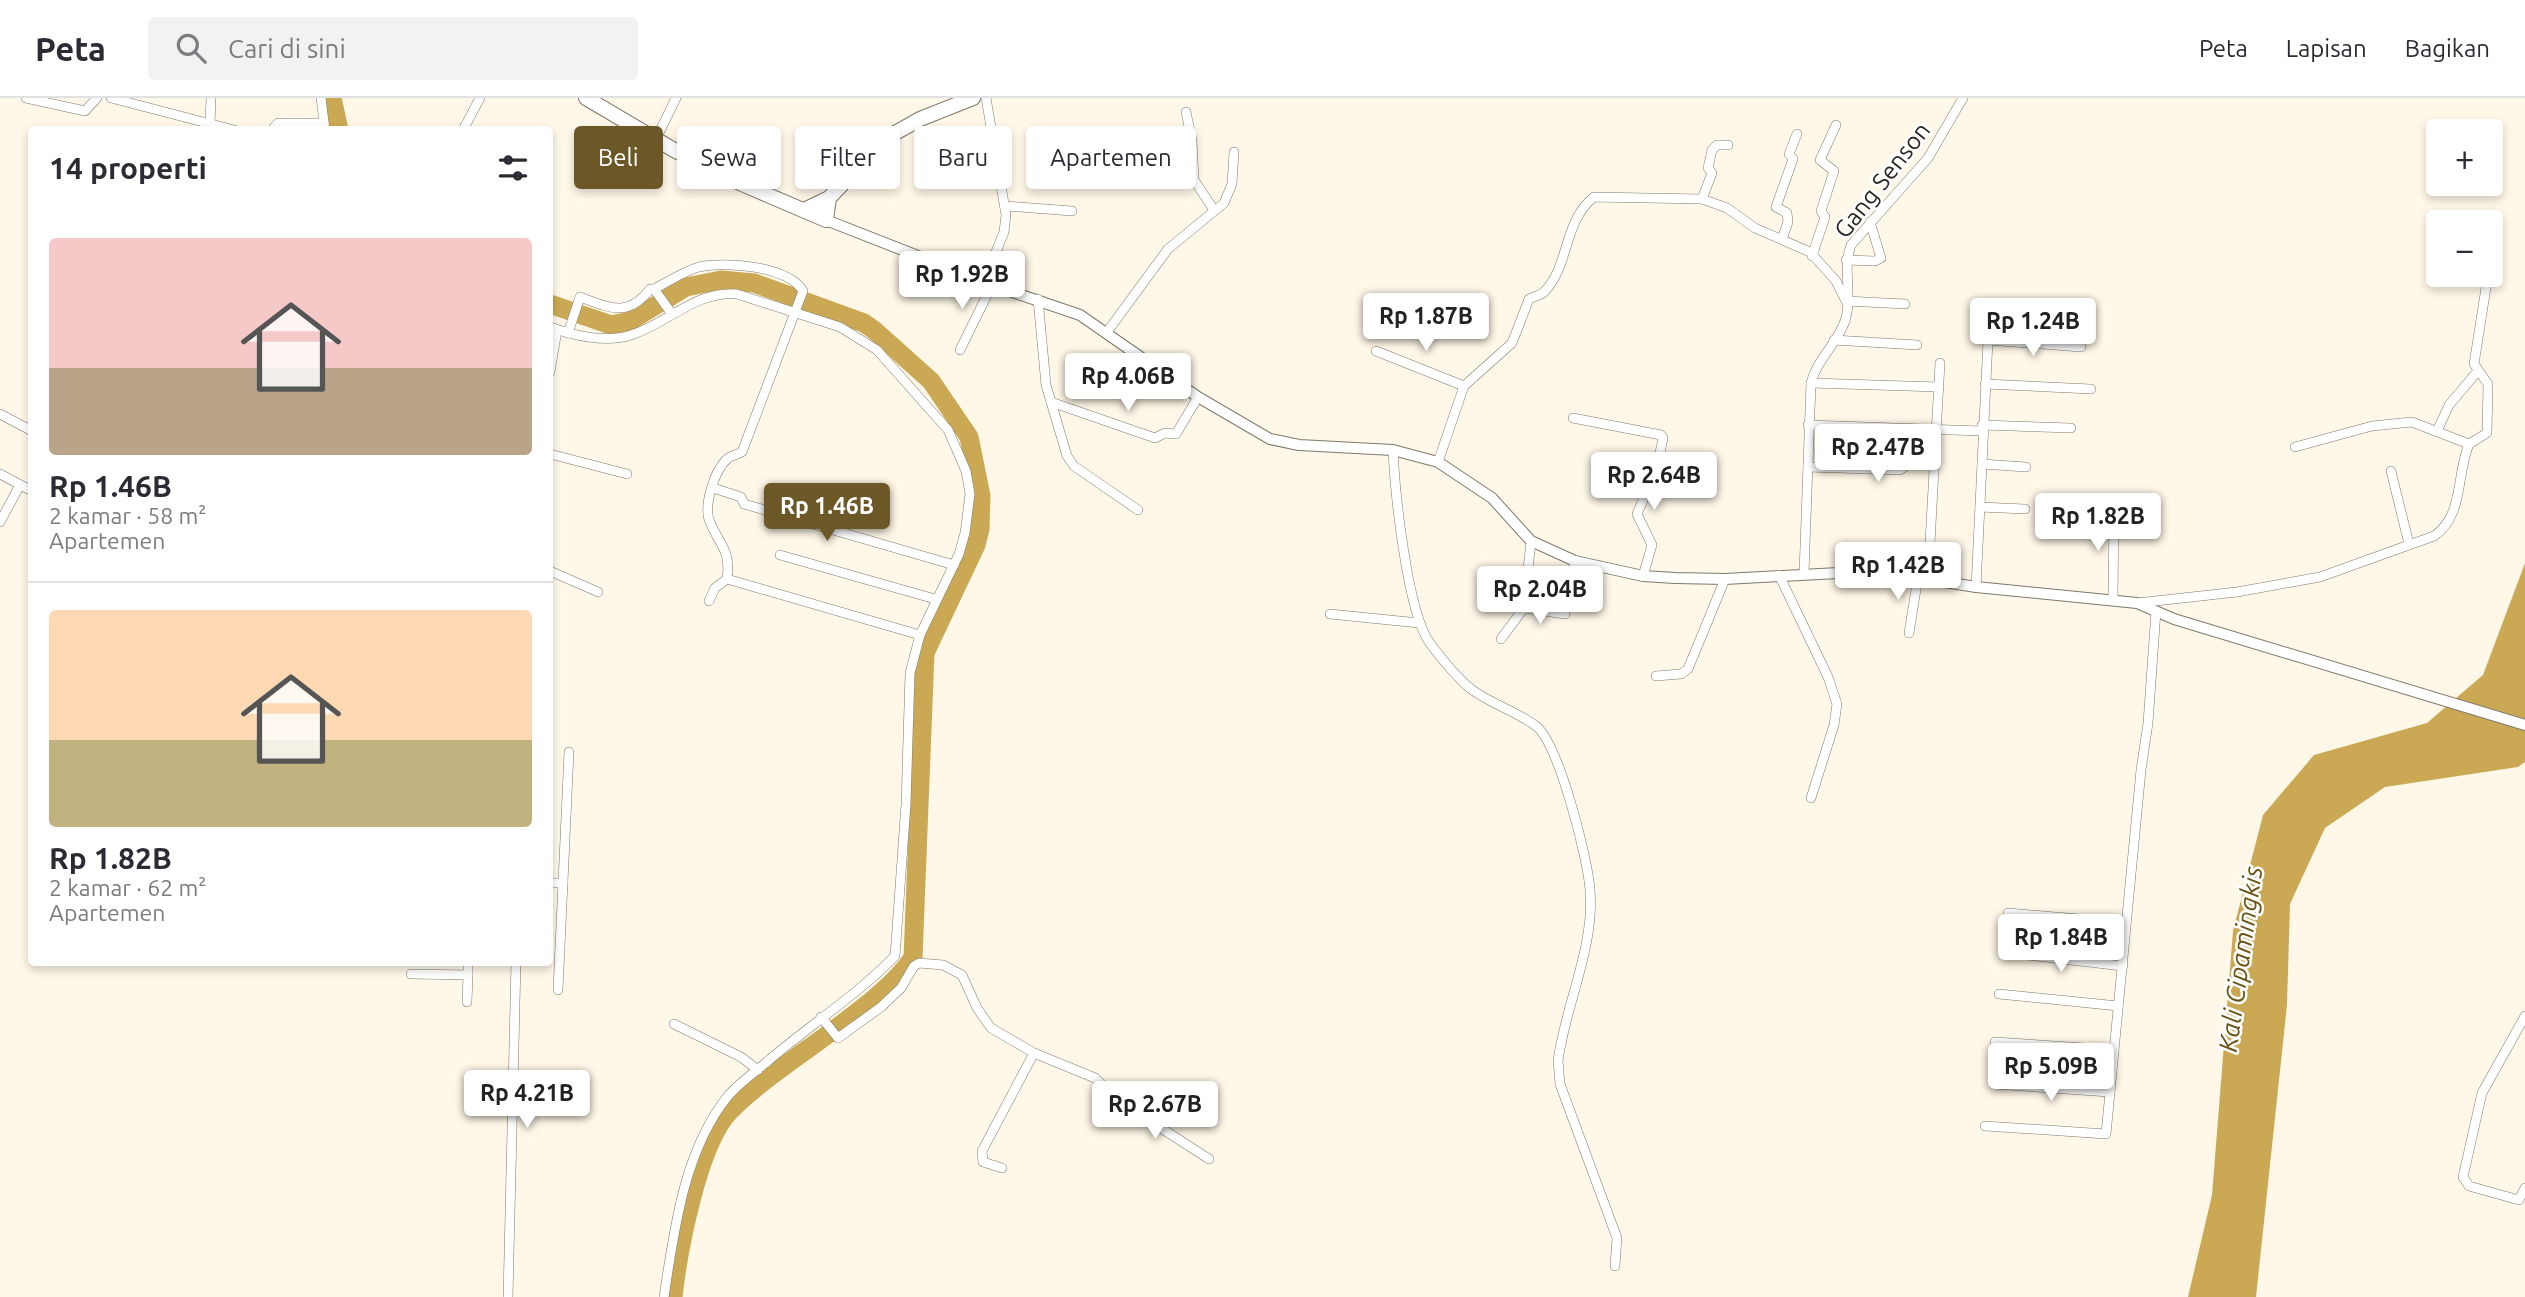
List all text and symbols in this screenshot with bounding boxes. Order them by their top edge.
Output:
search box [148,17,638,80]
icon: search [172,29,210,67]
text: Peta [35,30,106,67]
text: Cari di sini [228,34,346,63]
text: Peta [2199,35,2248,62]
text: Lapisan [2286,35,2367,62]
text: Bagikan [2405,35,2490,62]
street label: Gang Senson [1829,117,1935,243]
map controls [2426,119,2503,287]
button: + [2426,119,2503,196]
chip: Beli [574,126,663,189]
chip: Sewa [677,126,781,189]
chip: Filter [795,126,900,189]
chip: Baru [914,126,1012,189]
chip: Apartemen [1026,126,1196,189]
icon: filters [494,149,532,187]
text: 14 properti [49,151,207,185]
button: − [2426,210,2503,287]
pin: Rp 1.92B [890,252,1034,311]
text: Rp 1.92B [915,261,1009,286]
icon: home [228,284,354,410]
pin: Rp 1.87B [1354,294,1498,353]
pin: Rp 1.24B [1961,299,2105,358]
text: Rp 1.87B [1379,303,1473,328]
text: Rp 1.24B [1986,308,2080,333]
pin: Rp 4.06B [1056,354,1200,413]
text: Rp 4.06B [1081,363,1175,388]
pin: Rp 2.47B [1806,424,1950,484]
text: Rp 2.47B [1831,434,1925,459]
pin: Rp 2.64B [1582,452,1726,512]
text: Rp 2.64B [1607,462,1701,487]
text: Rp 1.46B [49,469,172,503]
pin: Rp 1.46B [755,484,899,543]
text: Rp 1.46B [780,493,874,518]
pin: Rp 1.82B [2026,494,2170,553]
text: 2 kamar · 58 m² [49,503,207,528]
text: Rp 1.82B [2051,503,2145,528]
text: Apartemen [49,528,165,553]
pin: Rp 1.42B [1826,542,1970,602]
text: Rp 1.42B [1851,552,1945,577]
pin: Rp 2.04B [1468,566,1612,626]
text: Rp 2.04B [1493,576,1587,601]
icon: home [228,656,354,782]
text: Rp 1.82B [49,841,172,875]
water label: Kali Cipamingkis [2213,864,2267,1054]
text: 2 kamar · 62 m² [49,875,207,900]
text: Apartemen [49,900,165,925]
pin: Rp 1.84B [1989,914,2133,974]
text: Rp 1.84B [2014,924,2108,949]
pin: Rp 5.09B [1979,1044,2123,1103]
text: Rp 5.09B [2004,1053,2098,1078]
pin: Rp 4.21B [455,1070,599,1130]
text: Rp 4.21B [480,1080,574,1105]
pin: Rp 2.67B [1083,1082,1227,1141]
text: Rp 2.67B [1108,1091,1202,1116]

